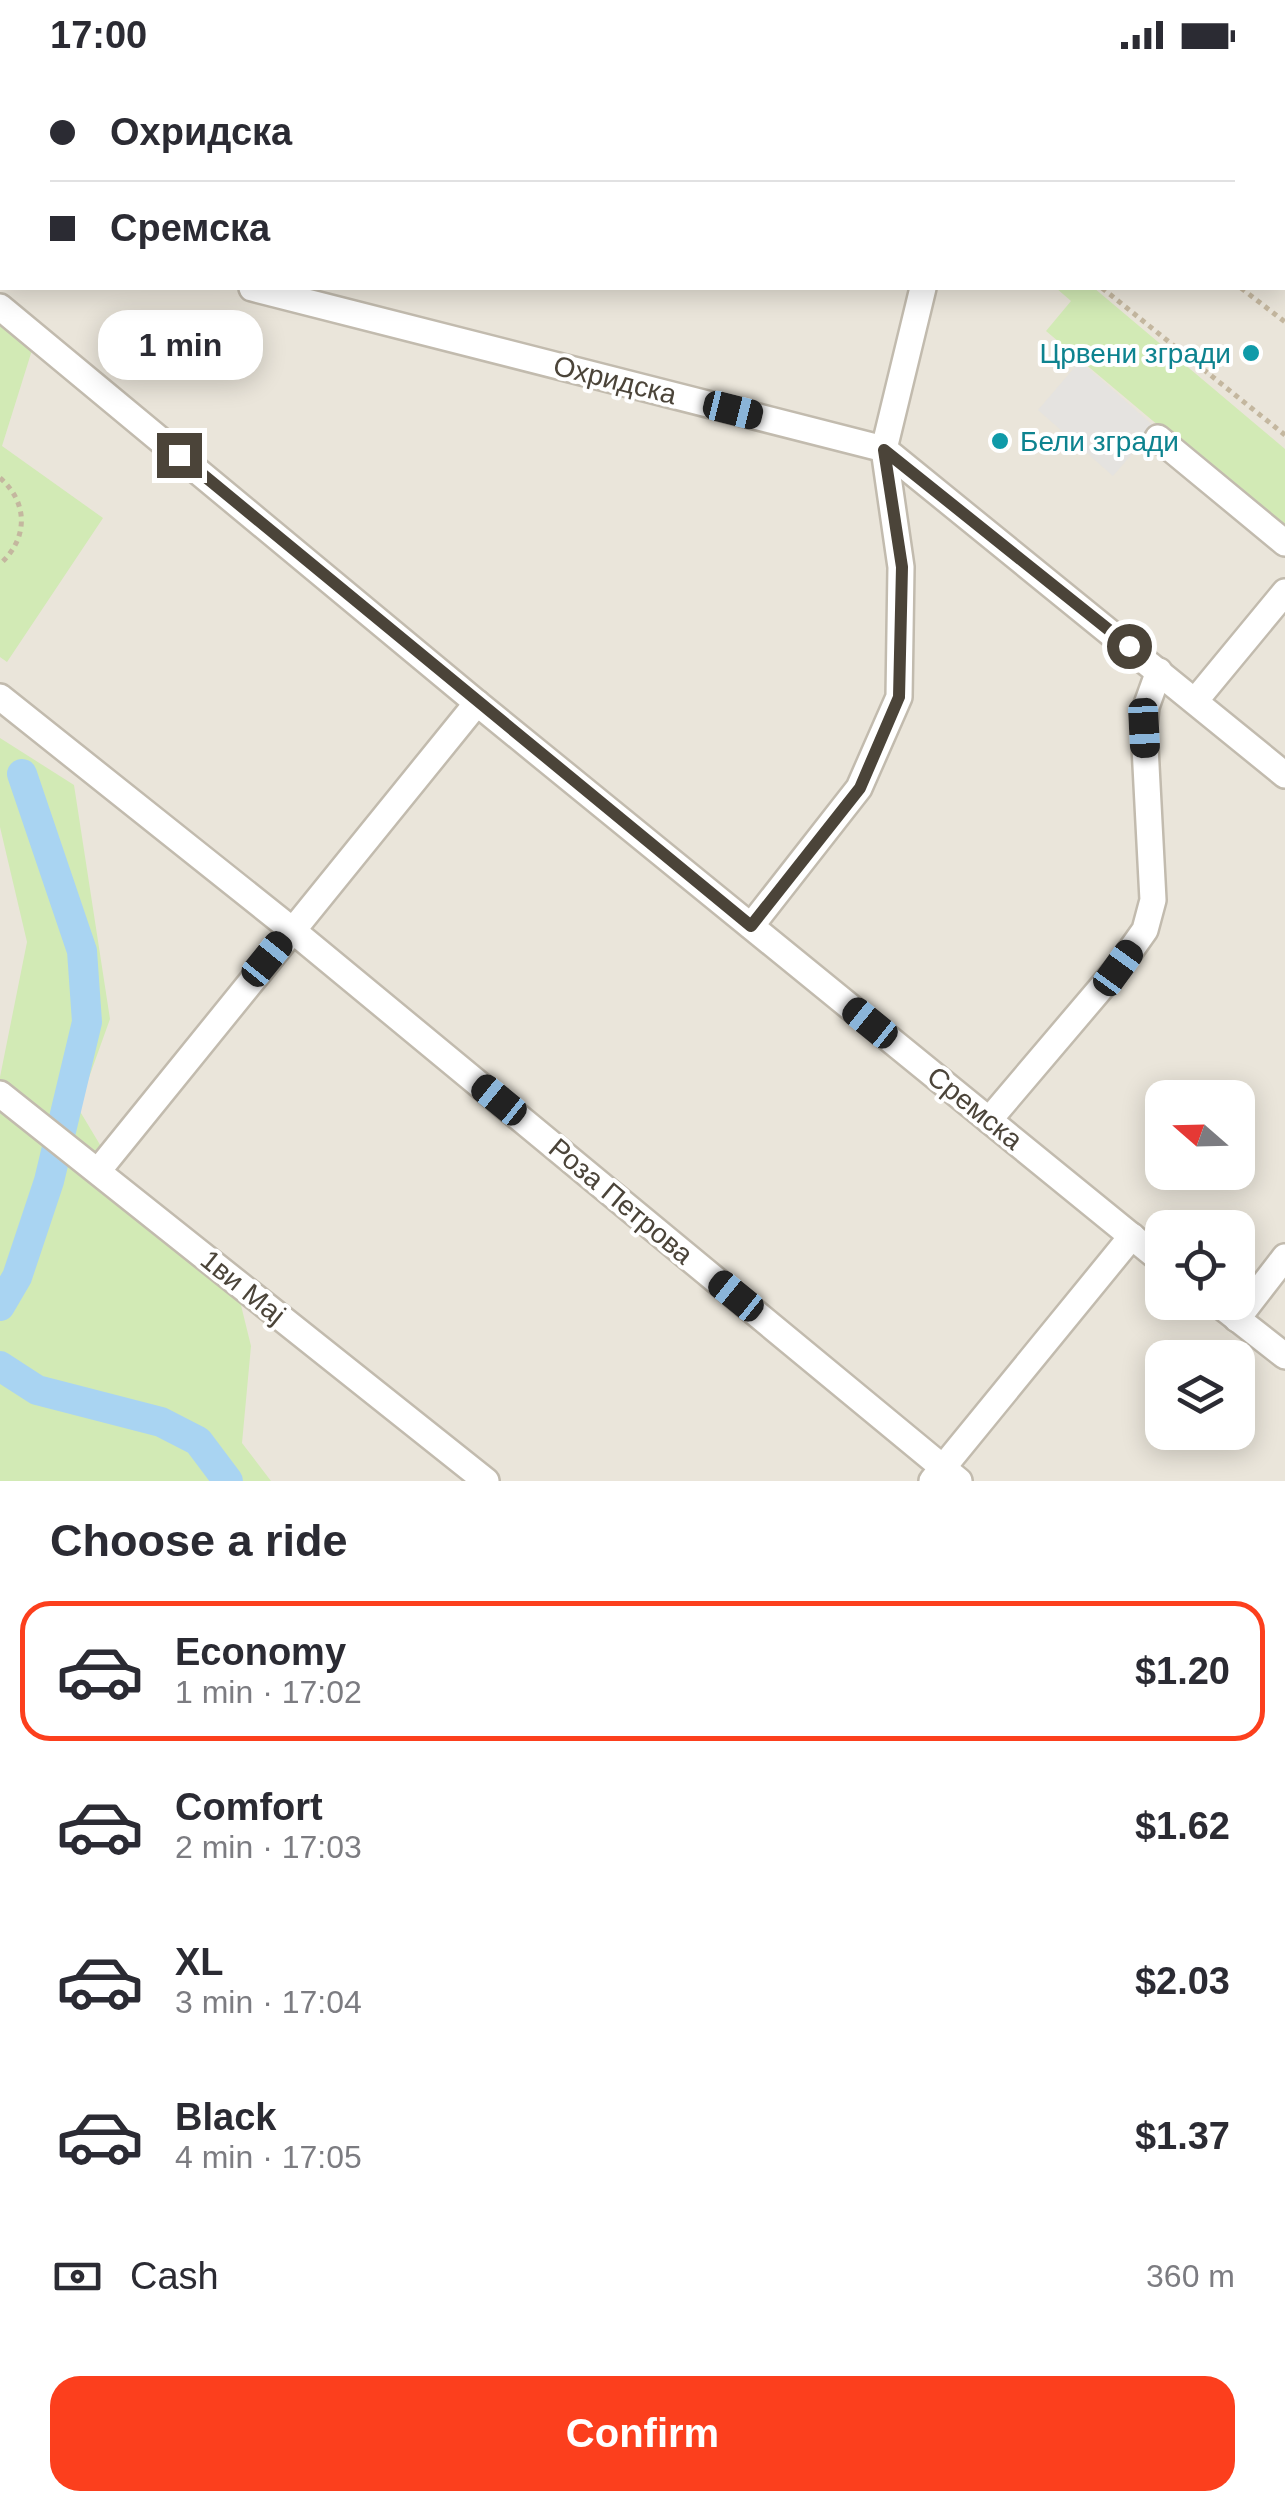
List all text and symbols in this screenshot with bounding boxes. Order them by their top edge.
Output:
text: 17:00 [50,14,147,56]
text: Охридска [110,111,292,153]
text: Сремска [110,207,270,249]
callout: 1 min [96,310,262,380]
text: 1 min [139,327,222,363]
place label: Црвени згради [1040,338,1231,369]
marker: Црвени згради [1240,342,1262,364]
street label: Охридска [550,350,680,410]
car [700,388,766,432]
place label: Бели згради [1020,426,1179,457]
marker: Бели згради [989,430,1011,452]
route end [157,433,202,478]
route start [1107,624,1152,669]
car [1127,697,1161,759]
car [236,926,298,992]
car [1088,935,1148,1001]
car [837,992,903,1054]
street label: Сремска [921,1060,1029,1156]
car [466,1069,532,1131]
north arrow [1145,1080,1255,1190]
map controls [1145,1080,1255,1450]
street label: Роза Петрова [543,1132,699,1270]
button: locate [1145,1210,1255,1320]
street label: 1ви Мај [195,1244,291,1330]
car [703,1265,769,1327]
button: layers [1145,1340,1255,1450]
text: Choose a ride [50,1515,348,1566]
icon: car [55,1626,145,1716]
text: Economy [175,1631,346,1673]
text: $1.20 [1135,1650,1230,1692]
text: 1 min · 17:02 [175,1674,362,1710]
icon: car [55,1781,145,1871]
text: Comfort [175,1786,323,1828]
text: $1.62 [1135,1805,1230,1847]
text: 2 min · 17:03 [175,1829,362,1865]
icon: car [55,1936,145,2026]
text: XL [175,1941,224,1983]
text: $2.03 [1135,1960,1230,2002]
text: 3 min · 17:04 [175,1984,362,2020]
icon: car [55,2091,145,2181]
text: Black [175,2096,276,2138]
text: $1.37 [1135,2115,1230,2157]
text: 4 min · 17:05 [175,2139,362,2175]
icon: cash [50,2249,105,2304]
text: Cash [130,2255,219,2297]
text: 360 m [1146,2258,1235,2294]
button: Confirm [50,2376,1235,2491]

